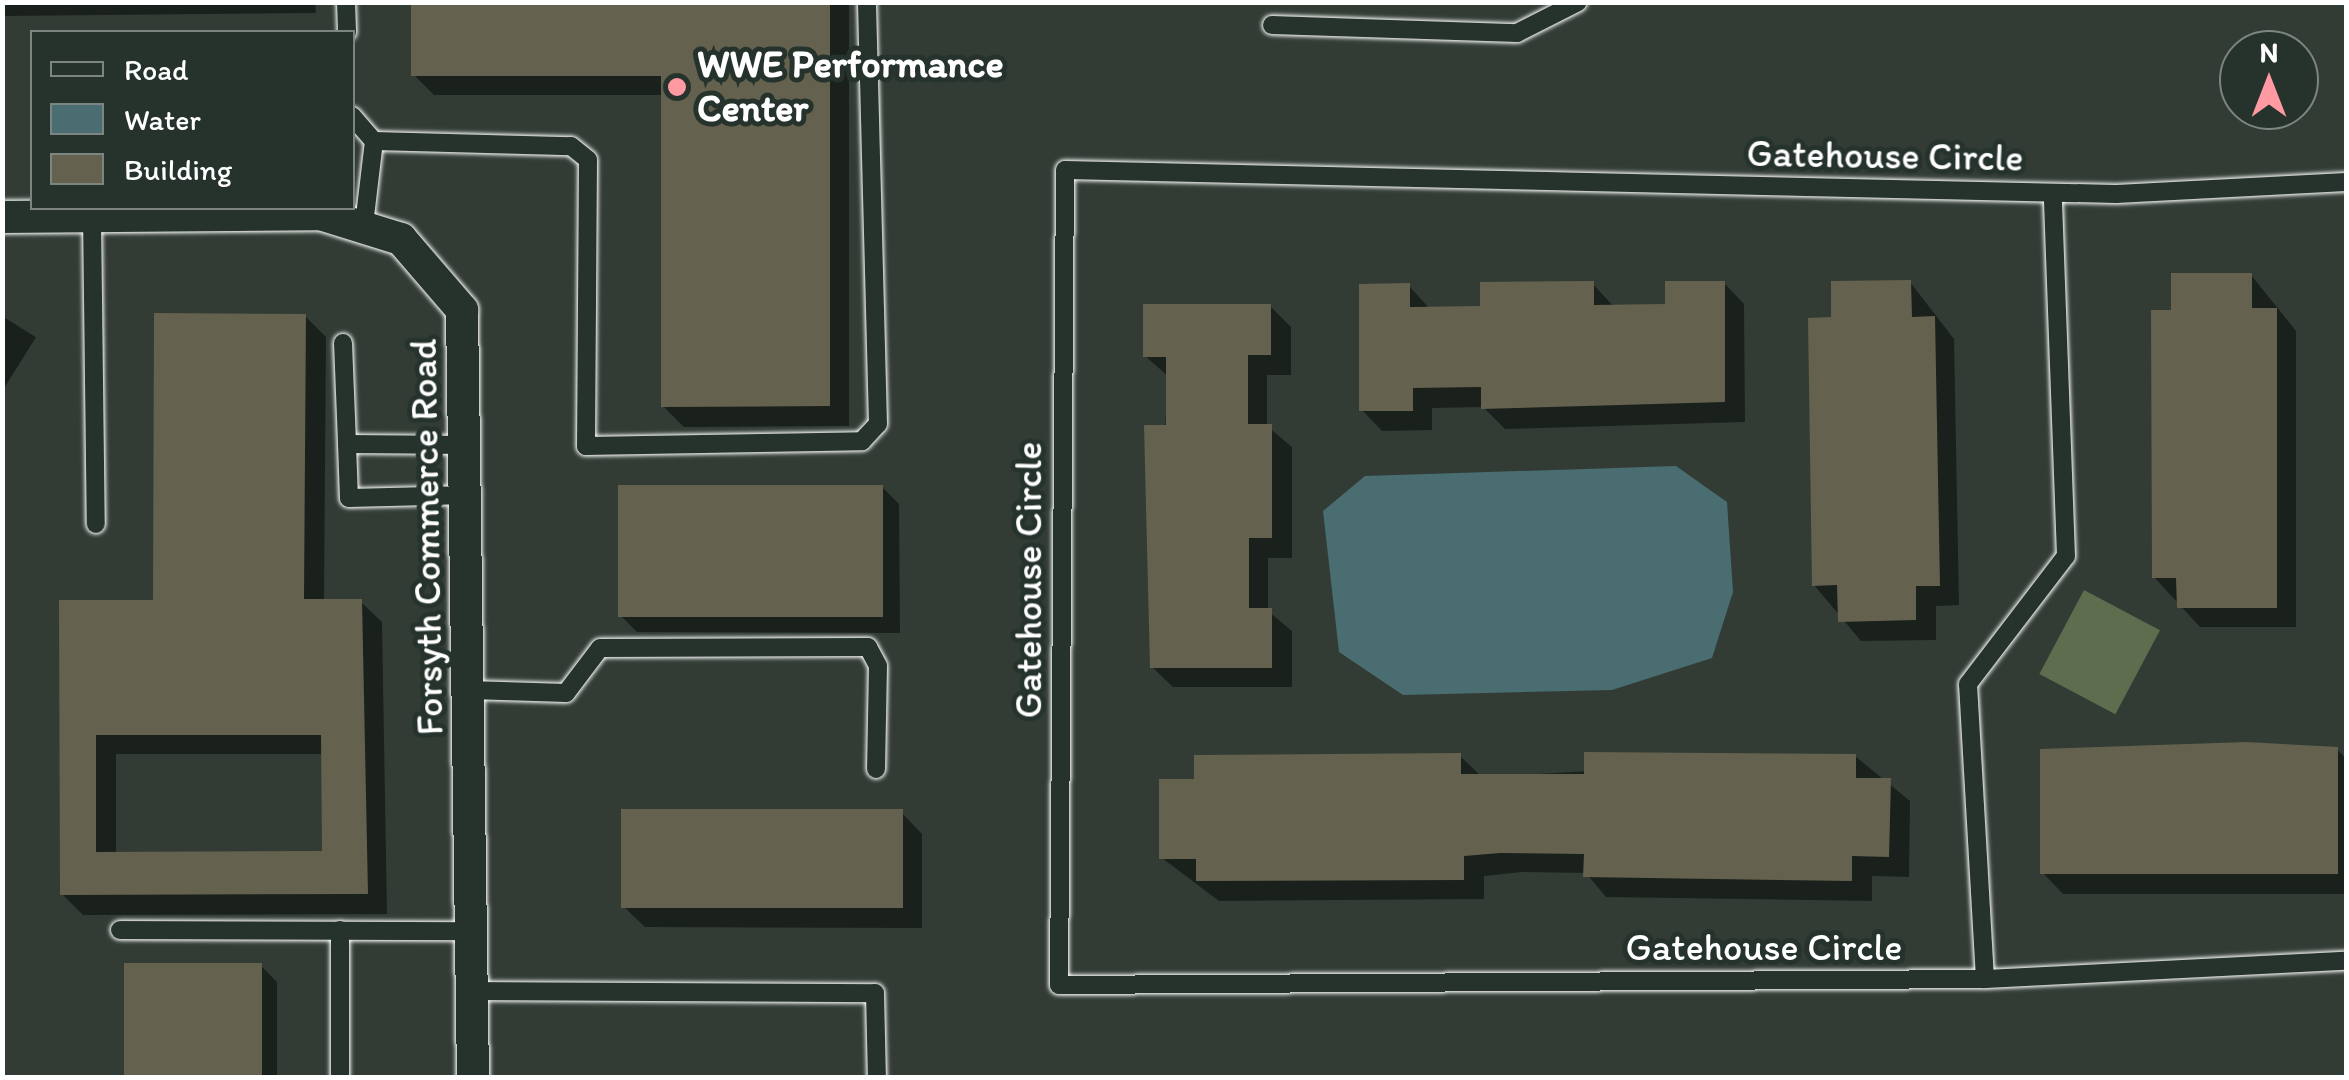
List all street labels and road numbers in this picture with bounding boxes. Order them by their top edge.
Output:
street label: Gatehouse Circle [1746,131,2024,181]
street label: Forsyth Commerce Road [401,339,453,735]
street label: Gatehouse Circle [1006,442,1052,718]
street label: Gatehouse Circle [1626,925,1902,971]

